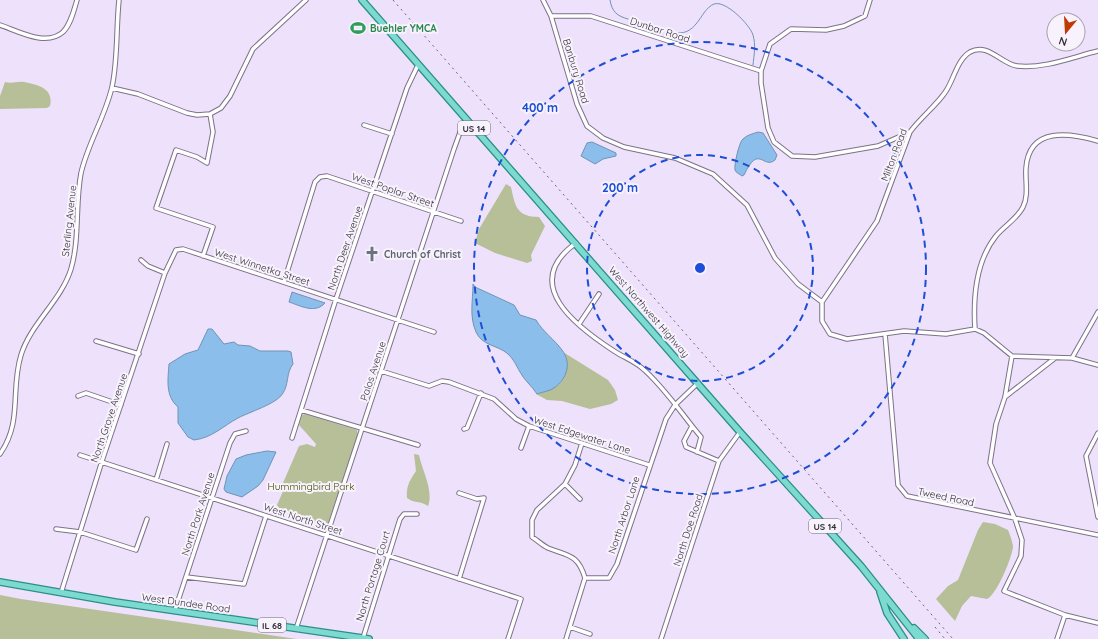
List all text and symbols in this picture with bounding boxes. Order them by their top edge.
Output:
north arrow [1046,12,1086,52]
street label: Dunbar Road [628,14,692,46]
sports icon: Buehler YMCA [349,19,367,37]
place label: Buehler YMCA [370,22,437,35]
text: N [1057,34,1069,49]
street label: Banbury Road [560,37,592,105]
text: 400 m [522,100,558,115]
road number: US 14 [458,121,490,135]
street label: Milton Road [878,127,910,183]
street label: West Poplar Street [350,170,436,210]
text: 200 m [602,180,638,195]
street label: Sterling Avenue [59,184,79,257]
street label: North Deer Avenue [324,204,366,292]
street label: West Winnetka Street [213,245,312,289]
church icon: Church of Christ [363,245,381,263]
place label: Church of Christ [384,248,461,261]
centre of rings [693,261,707,275]
street label: West Northwest Highway [606,264,692,360]
street label: Palos Avenue [357,339,389,402]
street label: North Grove Avenue [88,371,130,464]
street label: West Edgewater Lane [532,413,633,457]
street label: North Park Avenue [178,470,218,557]
street label: North Arbor Lane [605,474,643,555]
park label: Hummingbird Park [267,480,355,493]
street label: Tweed Road [917,485,975,509]
street label: North Doe Road [670,492,706,568]
street label: West North Street [262,500,345,538]
road number: US 14 [809,519,841,533]
street label: North Portage Court [353,529,393,623]
street label: West Dundee Road [141,590,231,616]
road number: IL 68 [258,618,286,632]

